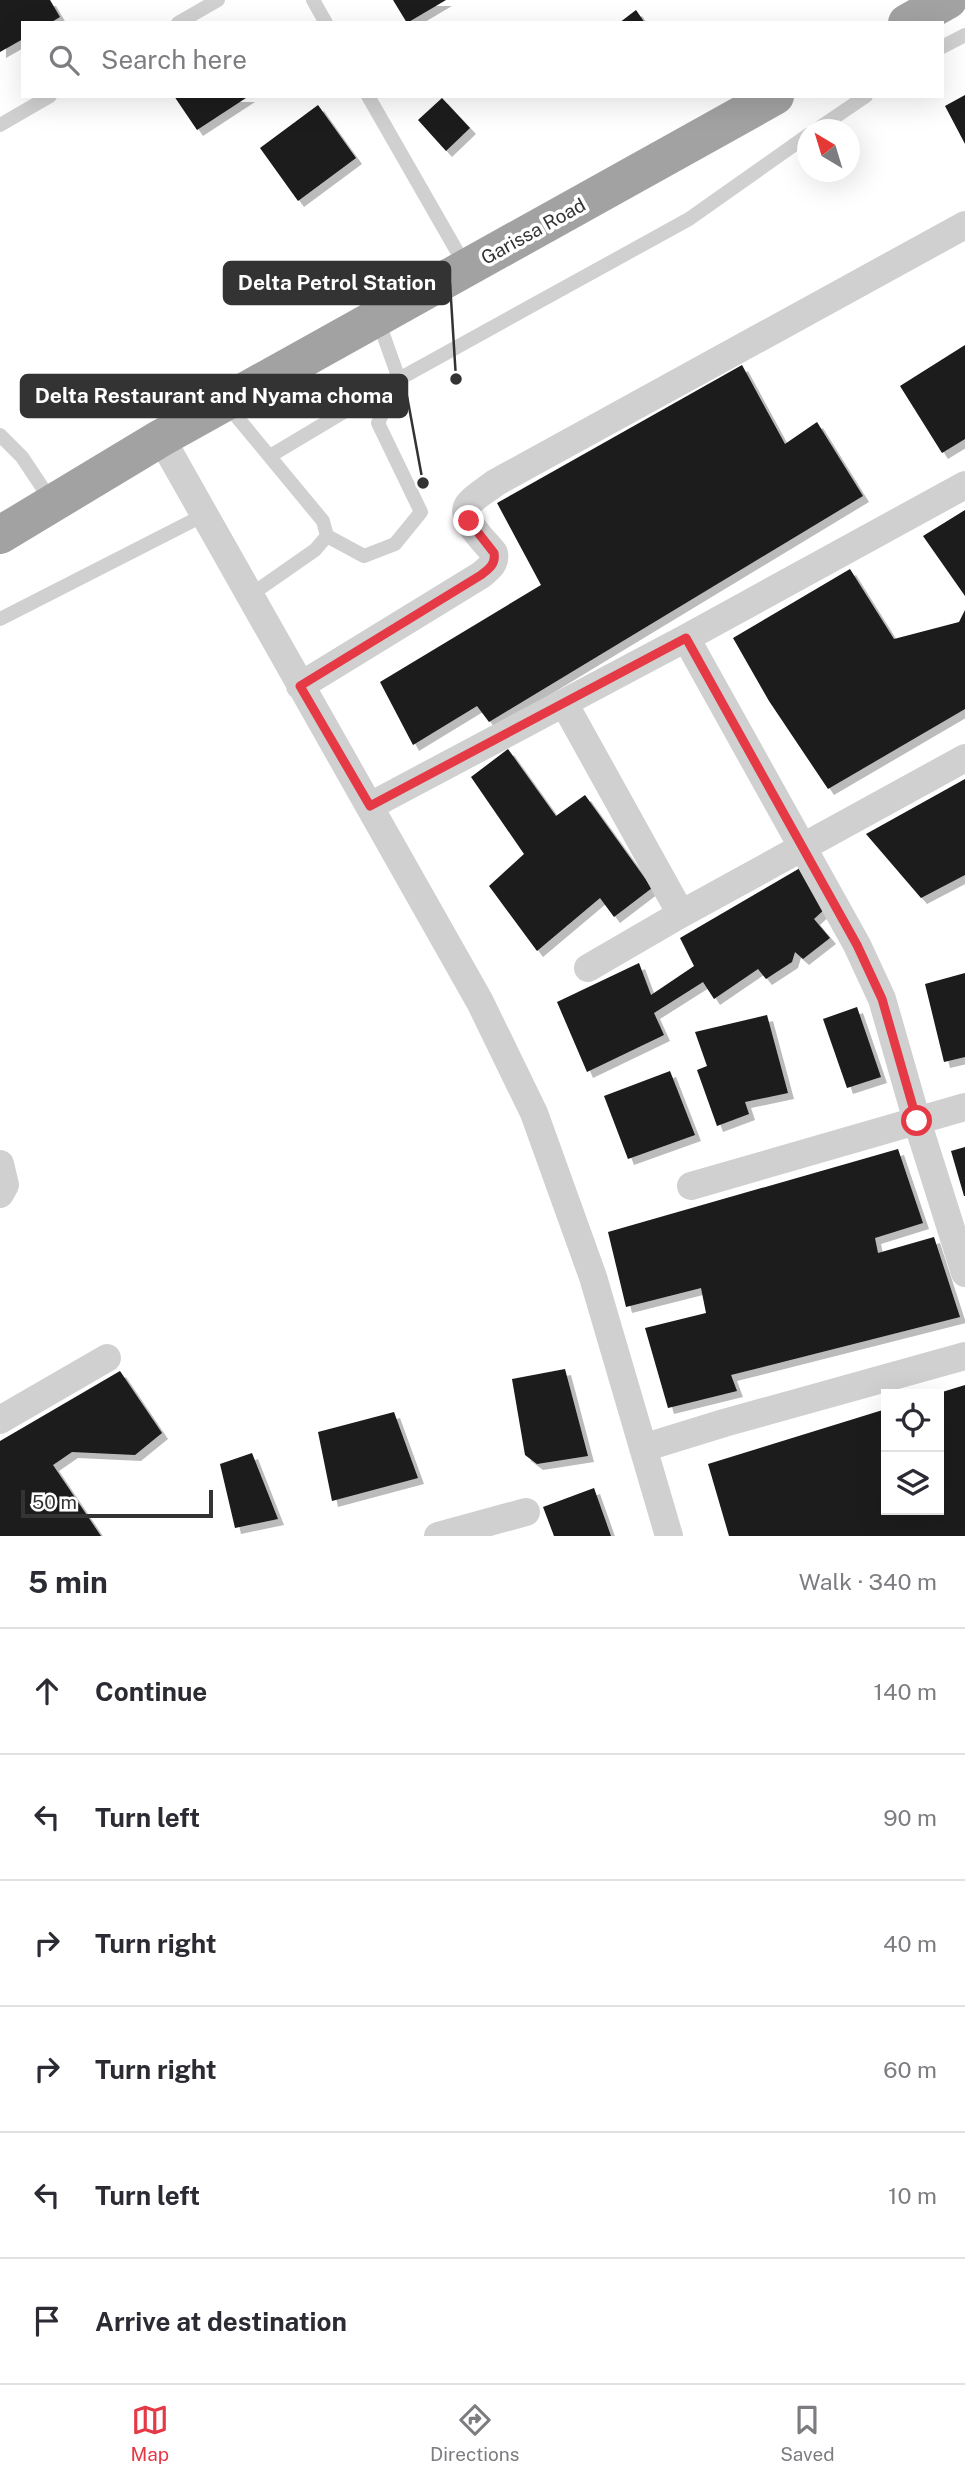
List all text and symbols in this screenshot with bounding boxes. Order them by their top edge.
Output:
search box [21,21,944,98]
icon: search [45,41,83,79]
text: Search here [101,44,247,75]
north arrow [797,119,860,182]
street label: Garissa Road [477,193,589,269]
callout: Delta Petrol Station [224,262,450,304]
text: Delta Petrol Station [238,270,436,295]
callout: Delta Restaurant and Nyama choma [21,375,407,417]
text: Delta Restaurant and Nyama choma [35,383,393,408]
route end [453,505,484,536]
route start [901,1105,932,1136]
map controls [881,1389,944,1515]
button: locate [881,1389,944,1452]
button: layers [881,1452,944,1515]
scale bar [21,1487,214,1519]
text: 50 m [32,1491,77,1513]
text: 5 min [28,1564,108,1600]
text: Walk · 340 m [799,1568,937,1595]
icon: ahead [28,1672,66,1710]
text: Continue [95,1676,207,1707]
text: 140 m [874,1678,937,1705]
icon: left [28,1798,66,1836]
text: Turn left [95,1802,200,1833]
text: 90 m [883,1804,937,1831]
icon: right [28,1924,66,1962]
text: Turn right [95,1928,217,1959]
text: 40 m [883,1930,937,1957]
icon: right [28,2050,66,2088]
text: Turn right [95,2054,217,2085]
text: 60 m [883,2056,937,2083]
icon: left [28,2176,66,2214]
text: Turn left [95,2180,200,2211]
text: 10 m [888,2182,937,2209]
icon: arrive [28,2302,66,2340]
text: Arrive at destination [95,2306,347,2337]
tab: Map [130,2401,169,2465]
tab: Directions [430,2401,519,2465]
tab: Saved [780,2401,835,2465]

